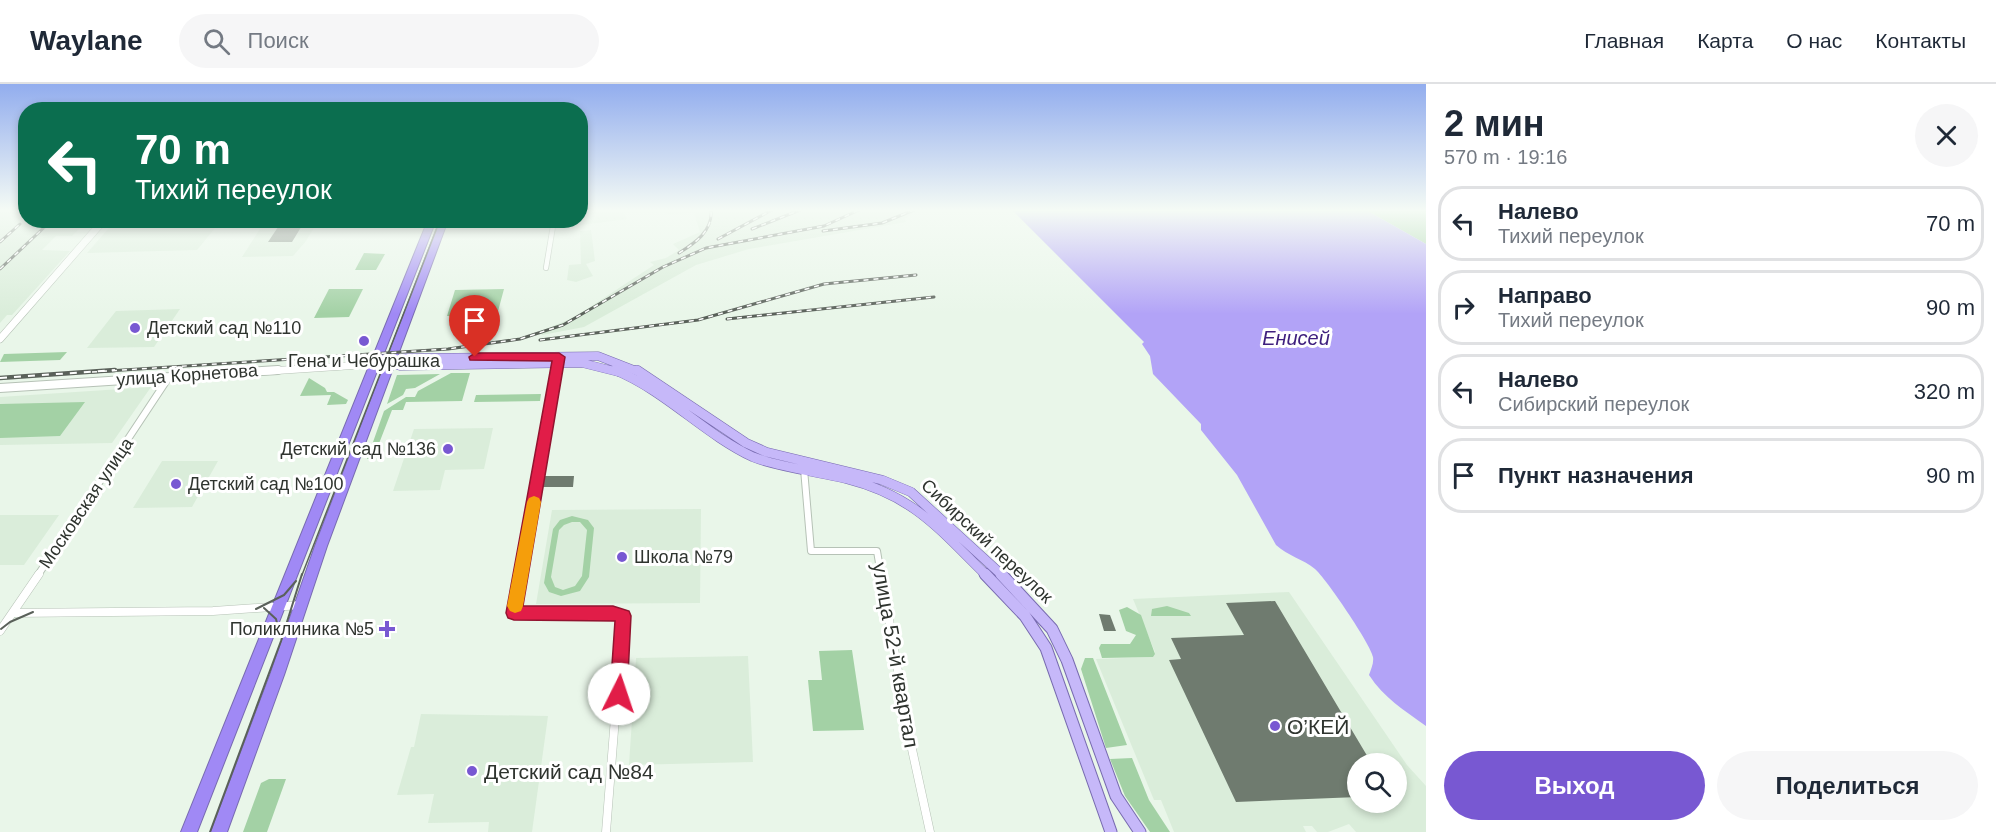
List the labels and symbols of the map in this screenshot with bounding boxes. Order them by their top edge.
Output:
pin [449,295,500,357]
place label: Детский сад №110 [147,318,301,338]
marker: Детский сад №110 [128,321,142,335]
water label: Енисей [1262,327,1330,349]
marker: Гена и Чебурашка [357,334,371,348]
place label: Гена и Чебурашка [288,351,441,371]
street label: улица Корнетова [116,360,259,390]
street label: Московская улица [35,433,138,572]
place label: Детский сад №136 [281,439,436,459]
marker: Детский сад №136 [441,442,455,456]
place label: Детский сад №100 [188,474,344,494]
street label: Сибирский переулок [917,475,1057,607]
marker: Детский сад №100 [169,477,183,491]
place label: Школа №79 [634,547,733,567]
marker: Школа №79 [615,550,629,564]
street label: улица 52-й квартал [868,561,924,749]
place label: Поликлиника №5 [230,619,374,639]
marker: Поликлиника №5 [378,620,396,638]
position arrow [587,662,651,726]
place label: О’КЕЙ [1287,715,1349,738]
marker: О’КЕЙ [1268,719,1282,733]
place label: Детский сад №84 [484,760,654,783]
marker: Детский сад №84 [465,764,479,778]

